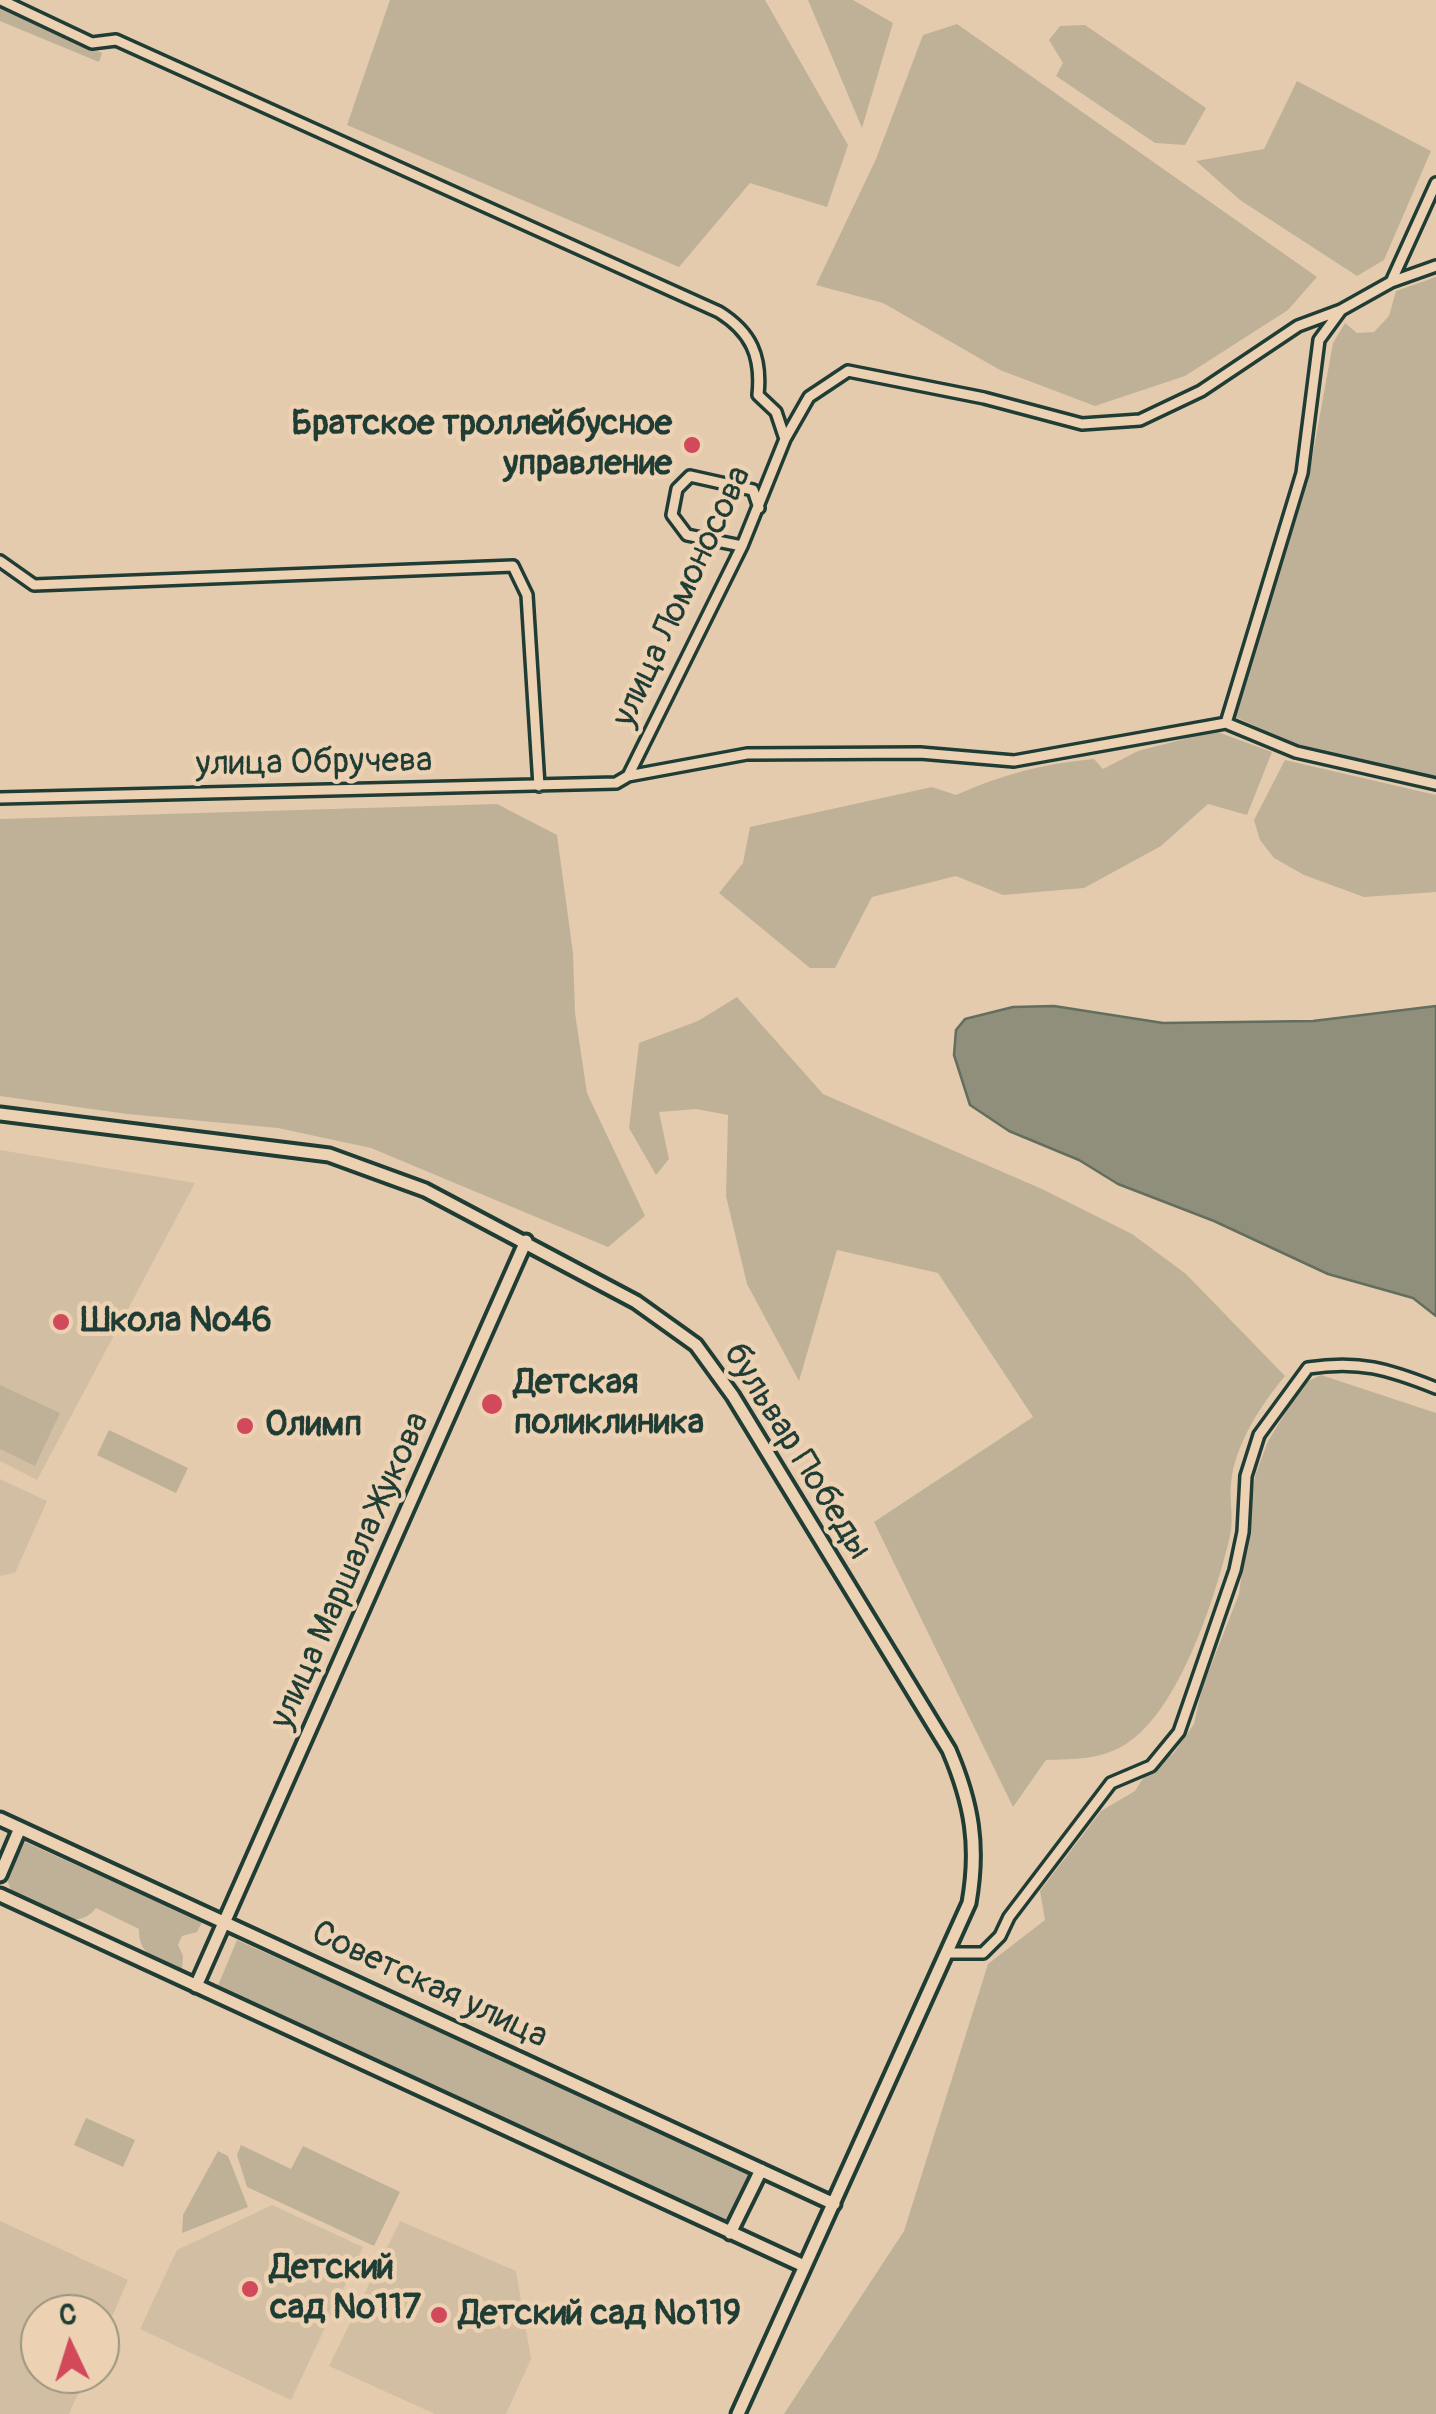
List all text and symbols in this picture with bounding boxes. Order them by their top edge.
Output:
place label: Братское троллейбусное управление [291,404,672,486]
marker: Братское троллейбусное управление [681,434,703,456]
street label: улица Ломоносова [604,460,762,734]
street label: улица Обручева [195,741,433,787]
place label: Школа №46 [81,1301,272,1343]
marker: Школа №46 [50,1311,72,1333]
street label: бульвар Победы [713,1336,879,1568]
place label: Детская поликлиника [514,1363,704,1445]
marker: Детская поликлиника [479,1391,505,1417]
place label: Олимп [265,1405,362,1447]
street label: улица Маршала Жукова [262,1406,440,1736]
marker: Олимп [234,1415,256,1437]
street label: Советская улица [304,1913,554,2059]
place label: Детский сад №117 [270,2248,421,2330]
marker: Детский сад №117 [239,2278,261,2300]
north arrow [20,2294,120,2394]
place label: Детский сад №119 [459,2294,741,2336]
text: С [58,2298,78,2334]
marker: Детский сад №119 [428,2304,450,2326]

